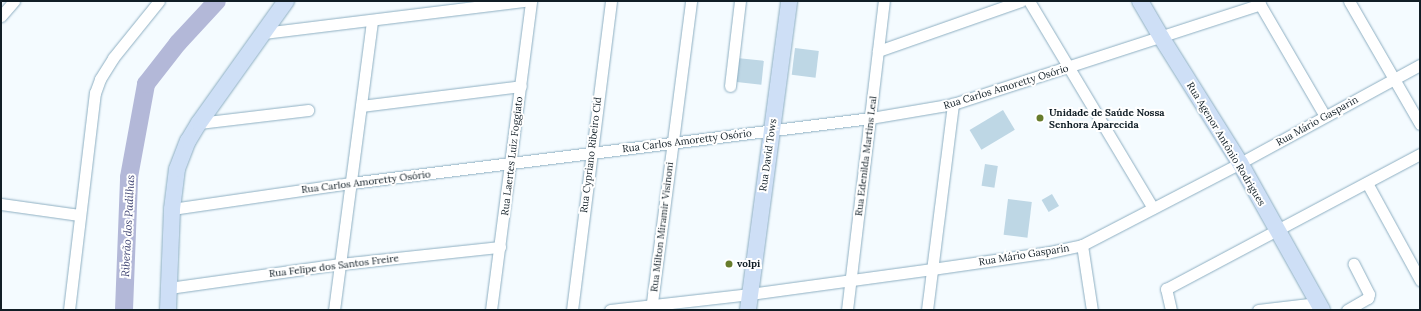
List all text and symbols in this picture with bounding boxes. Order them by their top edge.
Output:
street label: Rua Carlos Amoretty Osório [942,62,1070,112]
street label: Rua Agenor Antônio Rodrigues [1184,80,1268,208]
street label: Rua Mário Gasparin [1274,94,1360,148]
street label: Rua Edenilda Martins Leal [853,95,879,217]
street label: Rua Laertes Luiz Foggiato [499,96,525,216]
street label: Rua Cypriano Ribeiro Cid [578,96,604,214]
place label: Unidade de Saúde Nossa Senhora Aparecida [1049,106,1165,130]
marker: Unidade de Saúde Nossa Senhora Aparecida [1034,112,1046,124]
street label: Rua David Tows [757,118,779,192]
street label: Rua Carlos Amoretty Osório [622,127,752,155]
street label: Rua Milton Miramir Visinoni [648,161,676,293]
street label: Rua Carlos Amoretty Osório [301,168,431,196]
water label: Riberão dos Padilhas [119,175,137,277]
street label: Rua Mário Gasparin [978,242,1070,268]
street label: Rua Felipe dos Santos Freire [268,252,400,280]
place label: volpi [737,258,760,270]
marker: volpi [724,259,734,269]

